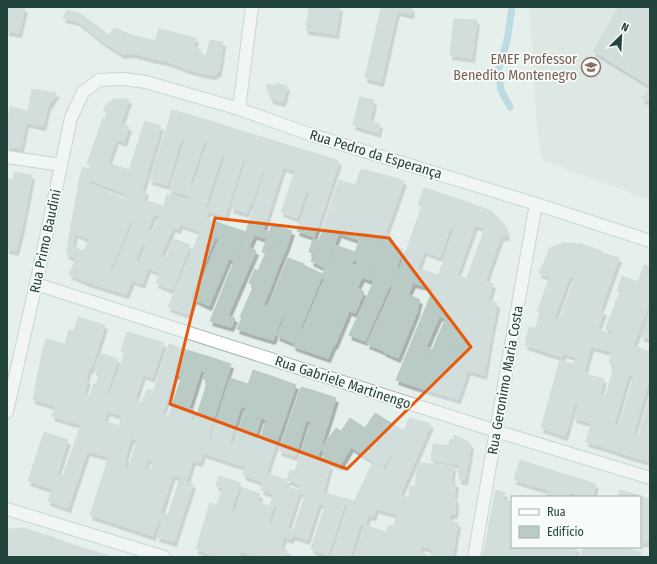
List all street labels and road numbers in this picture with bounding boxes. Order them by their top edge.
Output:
street label: Rua Pedro da Esperança [308,126,444,183]
street label: Rua Primo Baudini [26,188,65,295]
street label: Rua Geronimo Maria Costa [484,304,527,456]
street label: Rua Gabriele Martinengo [273,352,413,412]

